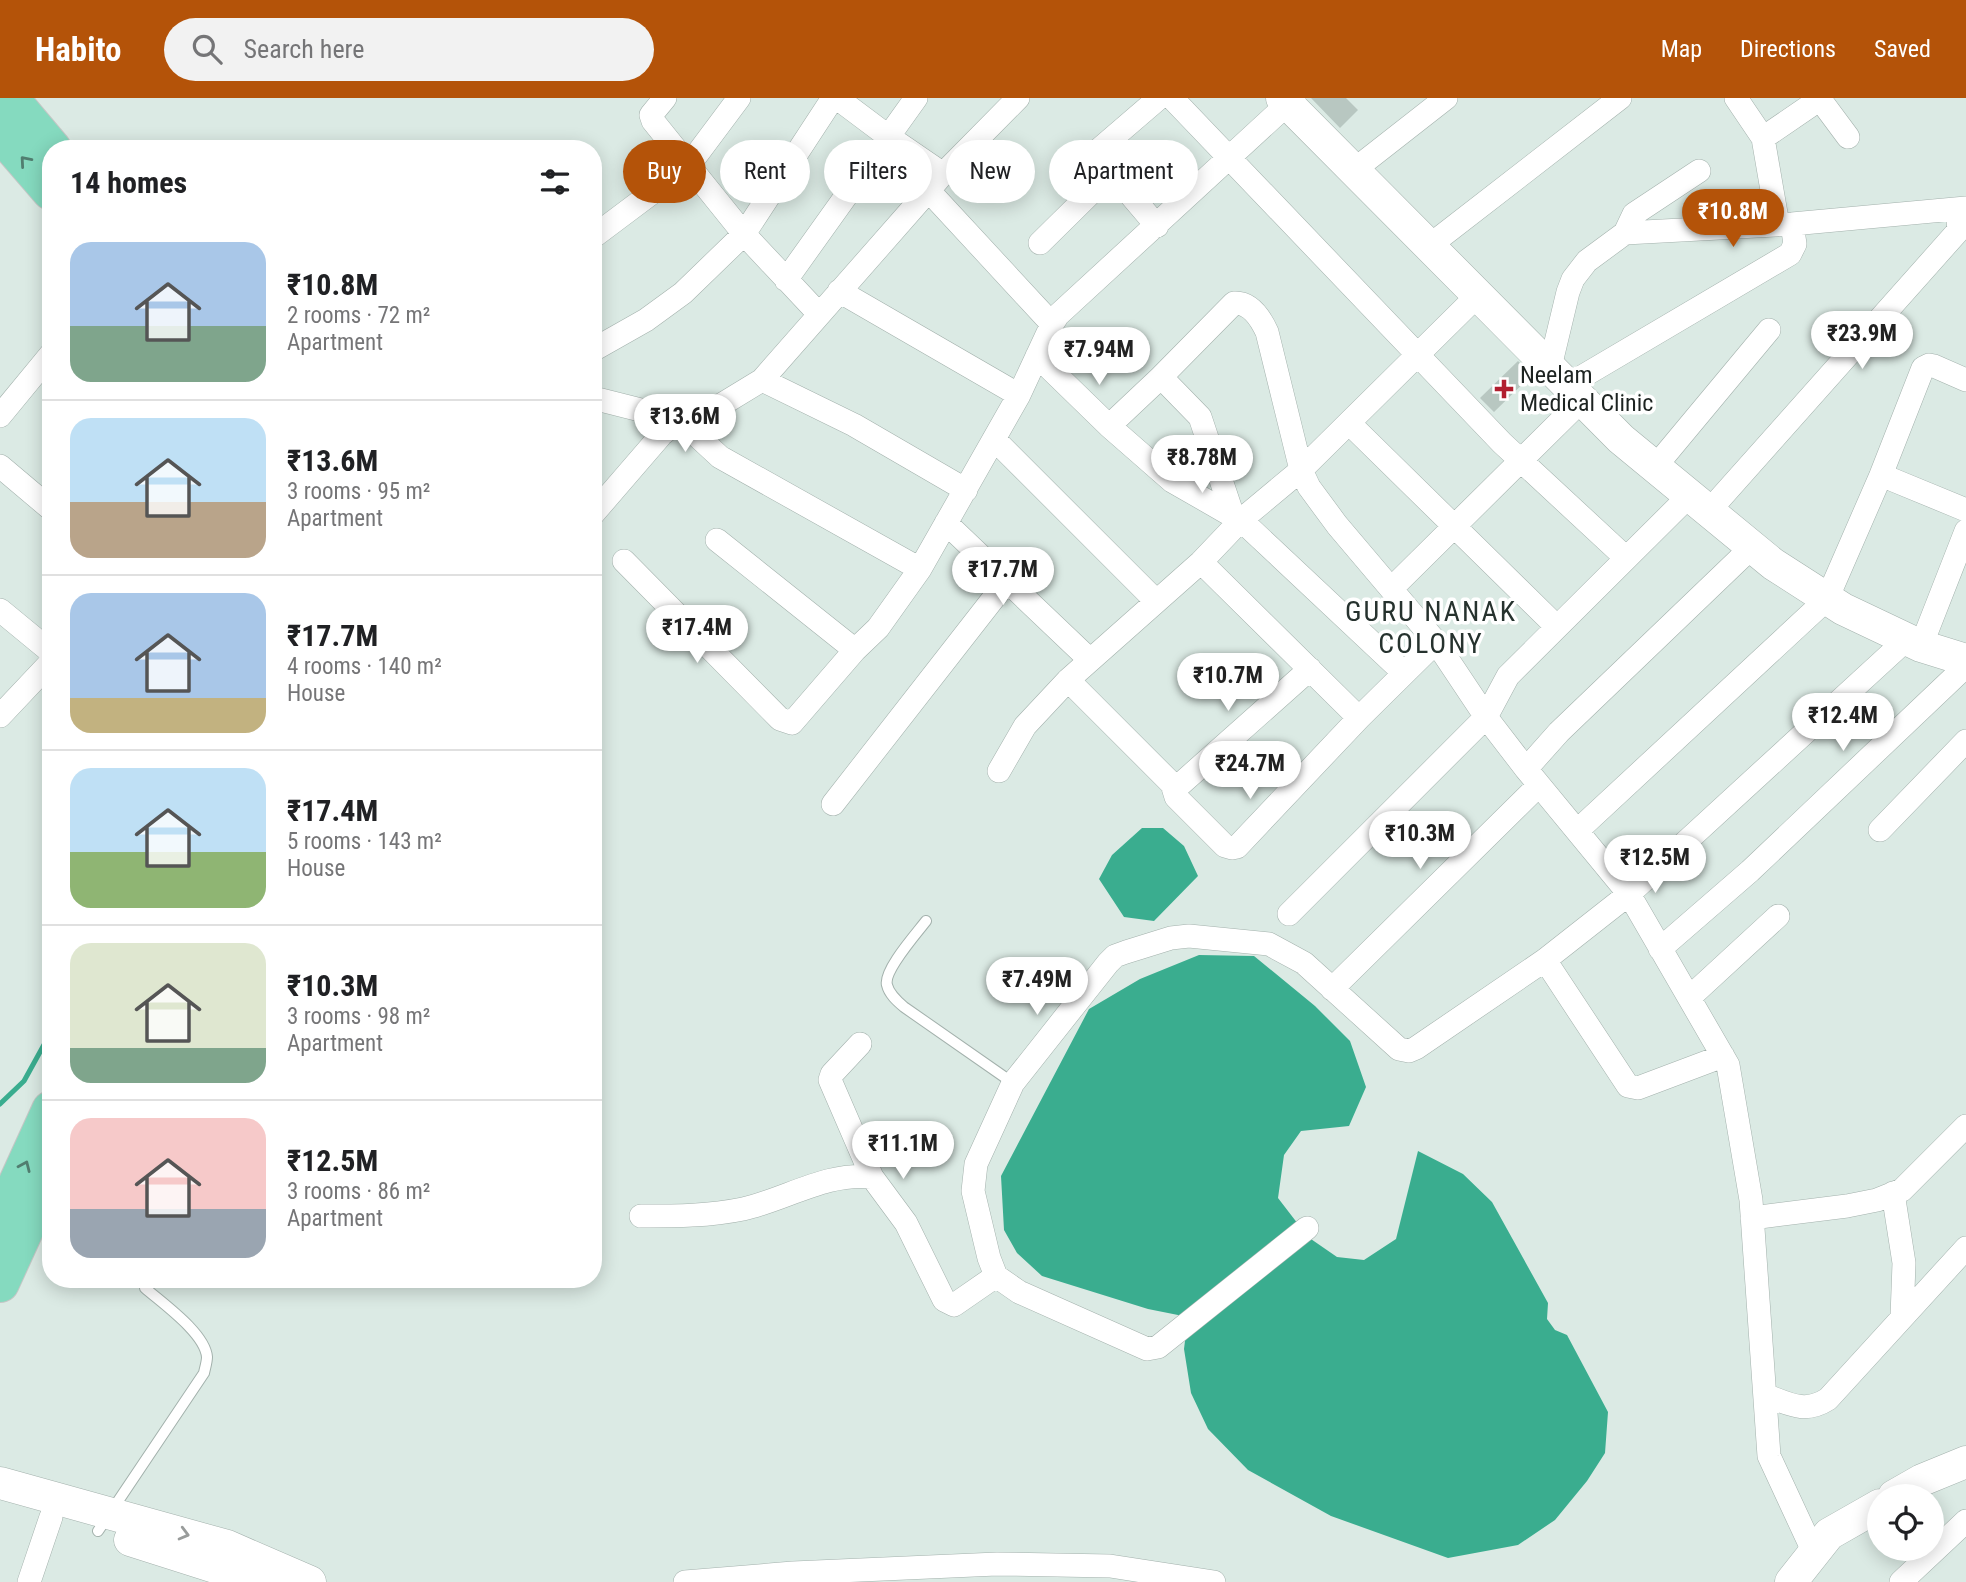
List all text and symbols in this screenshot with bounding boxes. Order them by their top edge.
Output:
search box [164,18,654,81]
text: Habito [35,30,122,69]
icon: search [188,30,226,68]
text: Search here [244,34,364,64]
text: Map [1661,35,1702,63]
text: Directions [1740,35,1836,63]
text: Saved [1874,35,1931,63]
chip: Buy [623,140,706,203]
chip: Rent [720,140,810,203]
chip: Filters [824,140,932,203]
chip: New [946,140,1035,203]
chip: Apartment [1049,140,1198,203]
one-way arrow [21,157,33,170]
icon: filters [536,163,574,201]
text: 14 homes [70,165,187,200]
pin: ₹10.8M [1676,190,1790,249]
text: ₹10.8M [1698,198,1768,225]
text: ₹10.8M [287,267,378,302]
icon: home [126,270,210,354]
text: 2 rooms · 72 m² [287,302,430,329]
pin: ₹23.9M [1805,312,1919,371]
text: ₹23.9M [1827,320,1897,347]
pin: ₹7.94M [1042,328,1156,387]
text: Apartment [287,329,383,356]
text: ₹7.94M [1064,336,1134,363]
place label: Neelam Medical Clinic [1520,361,1653,417]
marker: Neelam Medical Clinic [1494,379,1514,399]
pin: ₹13.6M [628,394,742,454]
text: ₹13.6M [650,403,720,430]
pin: ₹8.78M [1145,436,1259,495]
text: ₹13.6M [287,443,378,478]
text: ₹8.78M [1167,444,1237,471]
icon: home [126,446,210,530]
text: 3 rooms · 95 m² [287,478,430,505]
text: Apartment [287,505,383,532]
pin: ₹17.7M [946,547,1060,607]
text: ₹17.7M [968,556,1038,583]
district label: GURU NANAK COLONY [1345,595,1517,660]
pin: ₹17.4M [640,606,754,665]
text: ₹17.4M [662,614,732,641]
text: ₹17.7M [287,618,378,653]
icon: home [126,621,210,705]
text: 4 rooms · 140 m² [287,653,442,680]
pin: ₹10.7M [1171,654,1285,713]
text: ₹10.7M [1193,662,1263,689]
text: House [287,680,345,707]
pin: ₹12.4M [1786,694,1900,753]
text: ₹12.4M [1808,702,1878,729]
pin: ₹24.7M [1193,742,1307,801]
text: ₹24.7M [1215,750,1285,777]
text: ₹17.4M [287,793,378,828]
icon: home [126,796,210,880]
pin: ₹10.3M [1363,812,1477,871]
text: ₹10.3M [1385,820,1455,847]
text: 5 rooms · 143 m² [287,828,442,855]
pin: ₹12.5M [1598,836,1712,895]
text: ₹12.5M [1620,844,1690,871]
text: House [287,855,345,882]
pin: ₹7.49M [980,958,1094,1017]
text: ₹7.49M [1002,966,1072,993]
text: ₹10.3M [287,968,378,1003]
icon: home [126,971,210,1055]
text: 3 rooms · 98 m² [287,1003,430,1030]
text: Apartment [287,1030,383,1057]
pin: ₹11.1M [846,1122,960,1181]
text: ₹11.1M [868,1130,938,1157]
text: ₹12.5M [287,1143,378,1178]
icon: home [126,1146,210,1230]
one-way arrow [17,1161,31,1173]
text: 3 rooms · 86 m² [287,1178,430,1205]
text: Apartment [287,1205,383,1232]
map controls [1867,1484,1944,1561]
button: locate [1867,1484,1944,1561]
one-way arrow [178,1525,190,1540]

